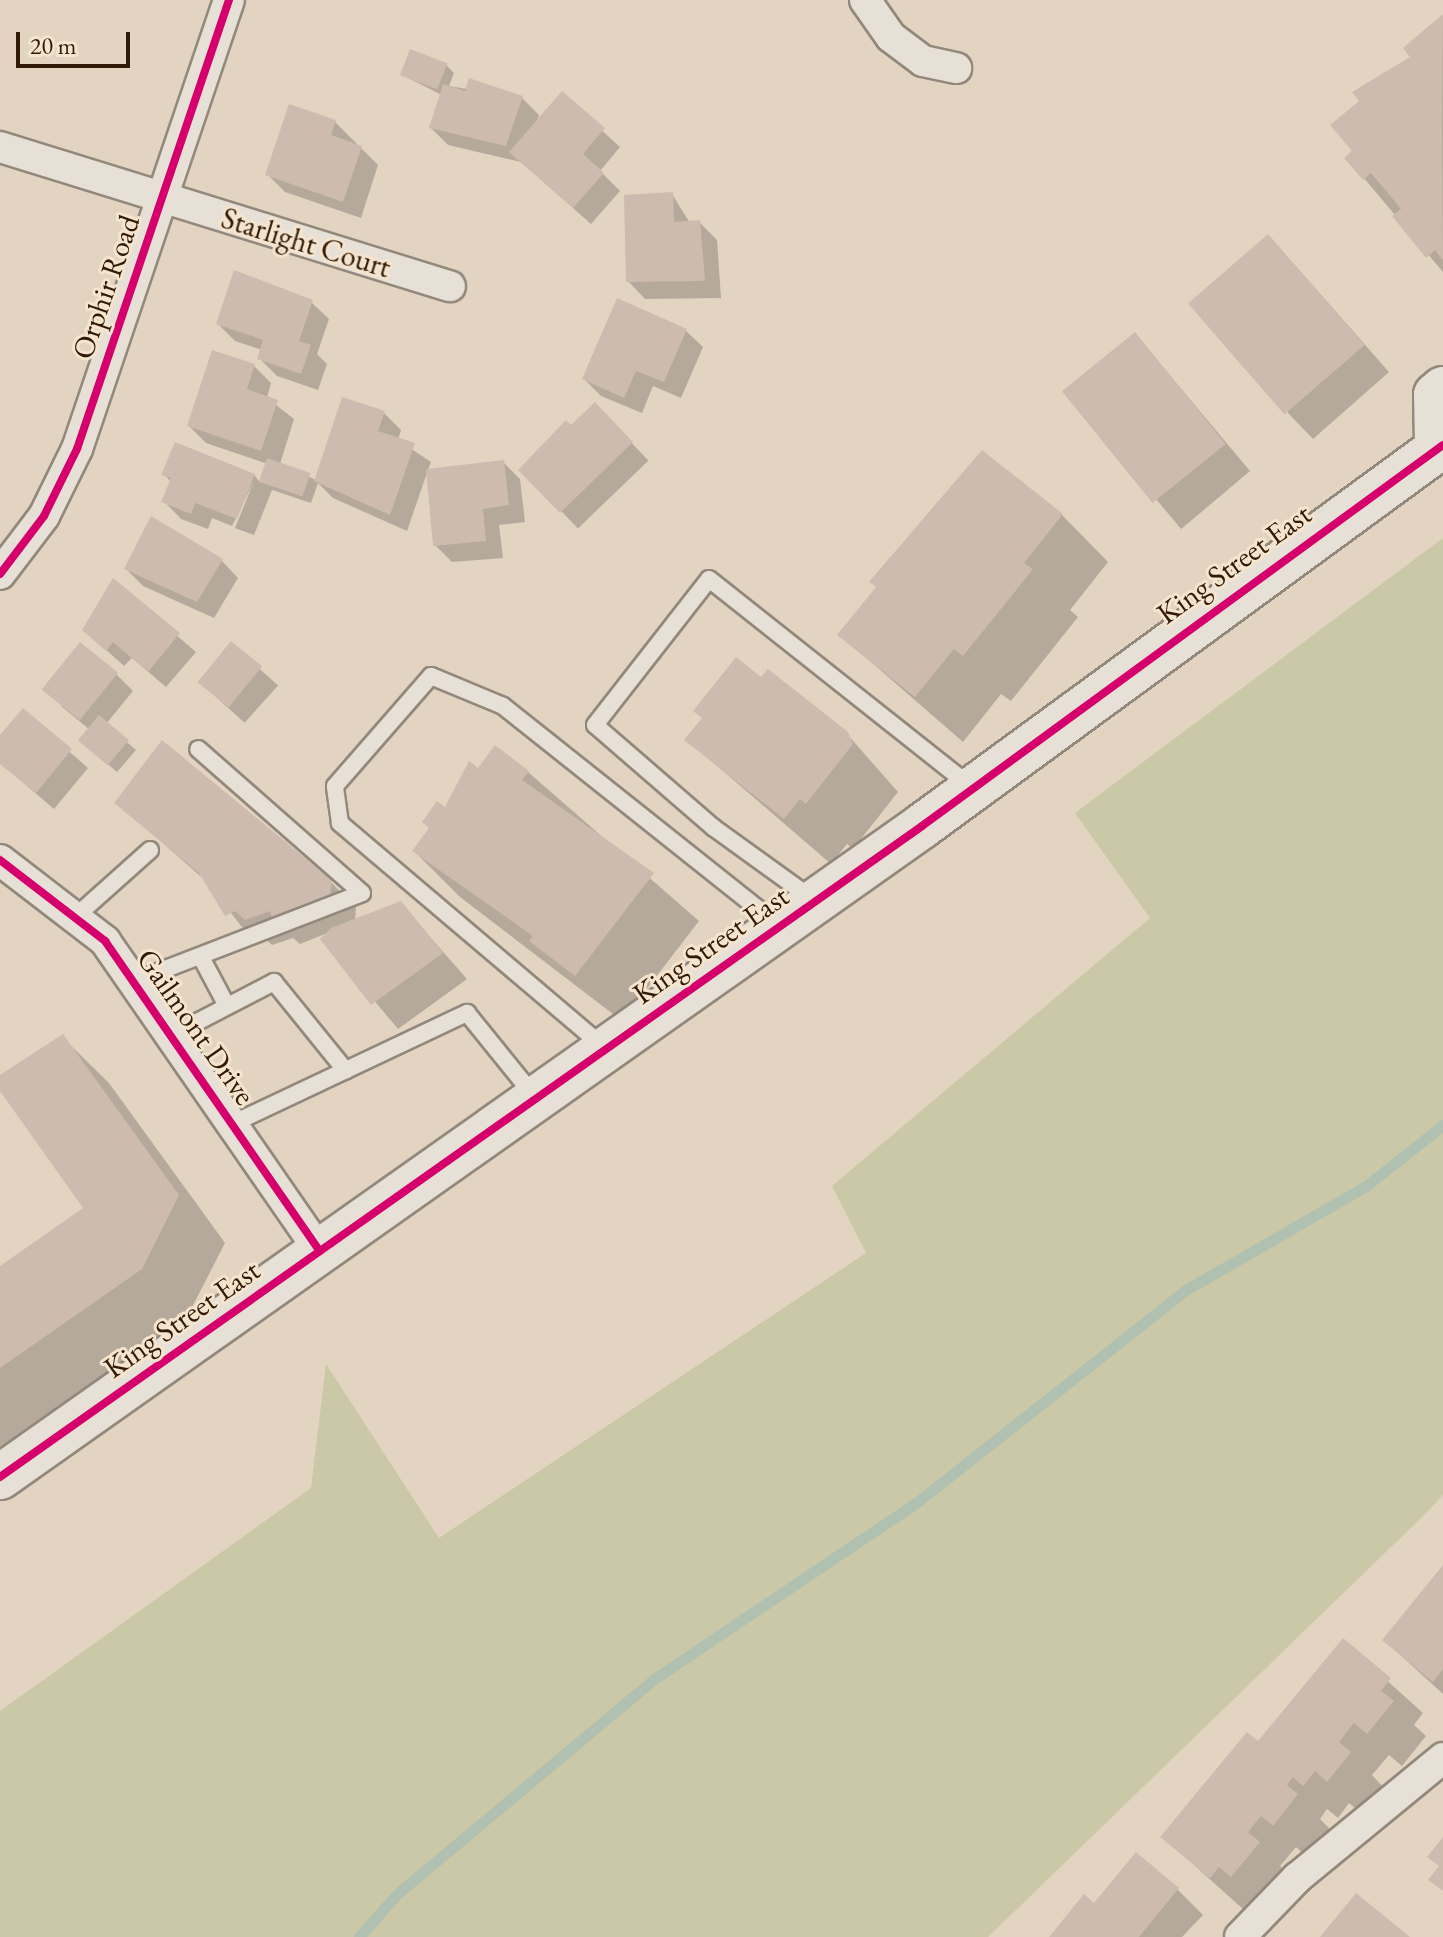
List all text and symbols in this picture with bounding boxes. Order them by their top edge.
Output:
scale bar [20,16,134,66]
text: 20 m [30,30,77,61]
street label: Starlight Court [217,200,395,286]
street label: Orphir Road [65,210,147,364]
street label: King Street East [1150,496,1318,632]
street label: King Street East [626,878,796,1012]
street label: Gailmont Drive [129,942,263,1112]
street label: King Street East [97,1252,267,1386]

